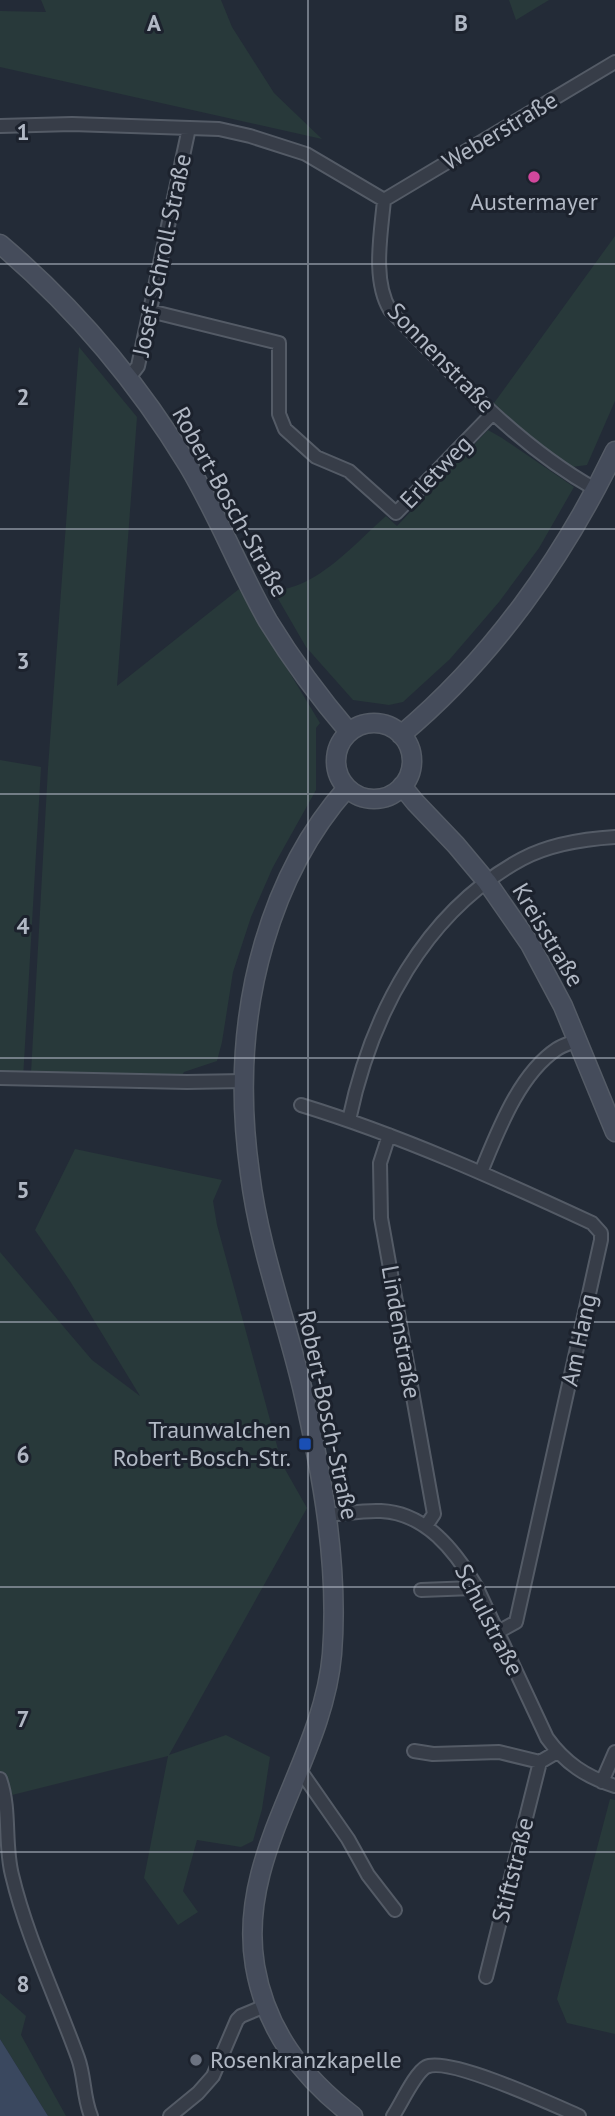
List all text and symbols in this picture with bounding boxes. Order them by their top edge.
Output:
text: A [147,8,161,37]
text: B [454,8,468,37]
street label: Weberstraße [436,84,563,177]
text: 1 [16,117,30,146]
street label: Josef-Schroll-Straße [125,151,198,360]
marker: Austermayer [526,169,542,185]
place label: Austermayer [470,186,598,217]
street label: Sonnenstraße [381,296,502,419]
text: 2 [16,382,30,411]
street label: Robert-Bosch-Straße [165,401,296,602]
street label: Erletweg [393,428,478,515]
text: 3 [16,646,30,675]
street label: Kreisstraße [505,877,591,992]
text: 4 [16,911,30,940]
text: 5 [16,1175,30,1204]
street label: Lindenstraße [375,1263,428,1401]
street label: Am Hang [554,1291,603,1389]
street label: Robert-Bosch-Straße [291,1308,366,1522]
place label: Traunwalchen Robert-Bosch-Str. [113,1414,291,1473]
marker: Traunwalchen Robert-Bosch-Str. [297,1436,313,1452]
text: 6 [16,1440,30,1469]
street label: Schulstraße [448,1559,531,1681]
text: 7 [16,1704,30,1733]
street label: Stiftstraße [484,1814,541,1926]
text: 8 [16,1969,30,1998]
place label: Rosenkranzkapelle [210,2044,402,2075]
marker: Rosenkranzkapelle [188,2052,204,2068]

